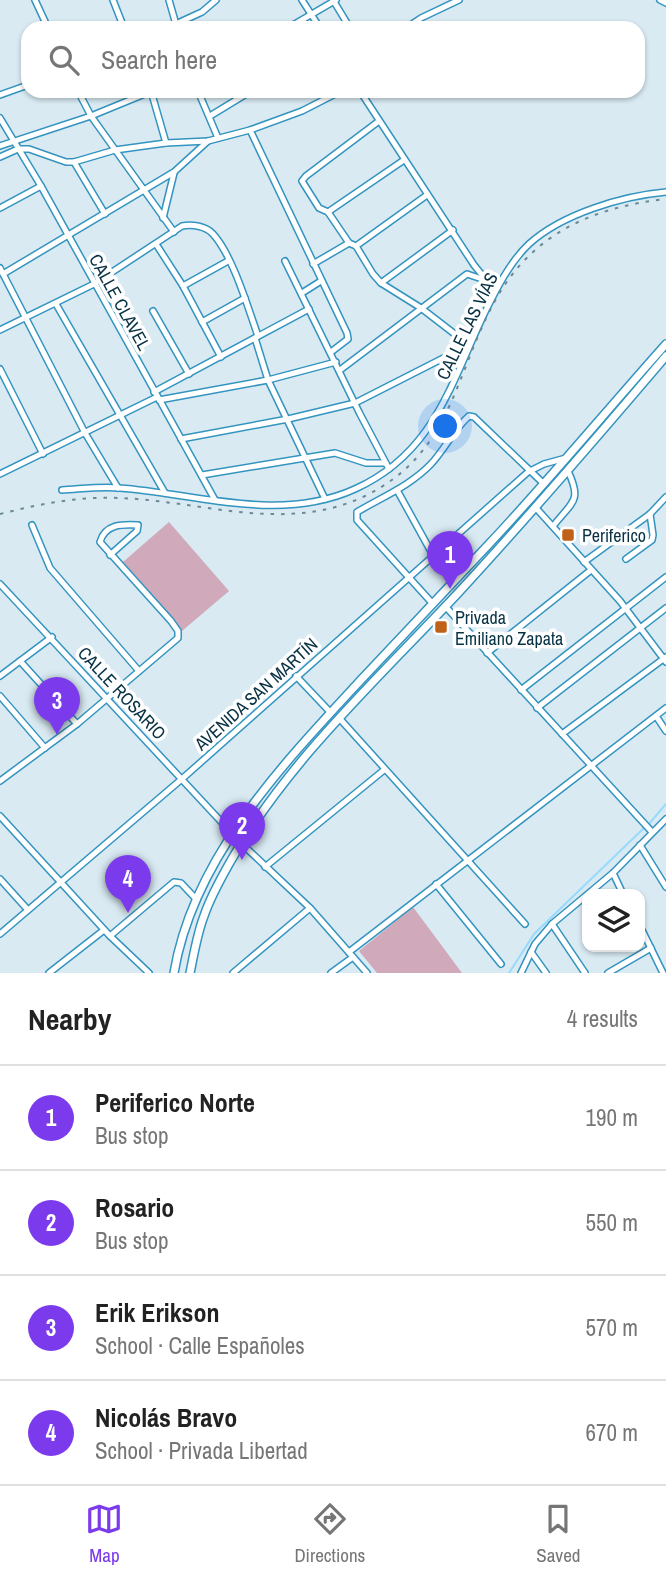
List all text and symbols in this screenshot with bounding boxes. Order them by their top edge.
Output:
search box [21,21,645,98]
icon: search [45,41,83,79]
text: Search here [101,42,217,77]
street label: CALLE CLAVEL [83,249,157,355]
street label: CALLE LAS VÍAS [430,268,504,384]
your location [428,409,462,443]
place label: Periferico [582,523,646,548]
marker: Periferico [560,527,576,543]
pin: 1 [427,531,473,589]
place label: Privada Emiliano Zapata [455,605,563,651]
marker: Privada Emiliano Zapata [433,619,449,635]
street label: AVENIDA SAN MARTÍN [188,632,323,757]
street label: CALLE ROSARIO [72,641,172,745]
pin: 3 [34,677,80,735]
pin: 2 [219,802,265,860]
pin: 4 [105,855,151,913]
map controls [582,889,645,952]
button: layers [582,889,645,952]
text: Nearby [28,999,111,1039]
text: 4 results [567,1003,638,1034]
text: Periferico Norte [95,1085,255,1120]
text: 1 [46,1102,56,1133]
text: 190 m [586,1102,638,1133]
text: Bus stop [95,1120,168,1151]
text: Rosario [95,1190,174,1225]
text: 2 [46,1207,56,1238]
text: 550 m [586,1207,638,1238]
text: Bus stop [95,1225,168,1256]
text: Erik Erikson [95,1295,219,1330]
text: 3 [46,1312,56,1343]
text: 570 m [586,1312,638,1343]
text: School · Calle Españoles [95,1330,305,1361]
text: Nicolás Bravo [95,1400,237,1435]
text: 4 [46,1417,56,1448]
text: 670 m [586,1417,638,1448]
text: School · Privada Libertad [95,1435,308,1466]
tab: Map [85,1500,123,1568]
tab: Directions [294,1500,365,1568]
tab: Saved [536,1500,581,1568]

